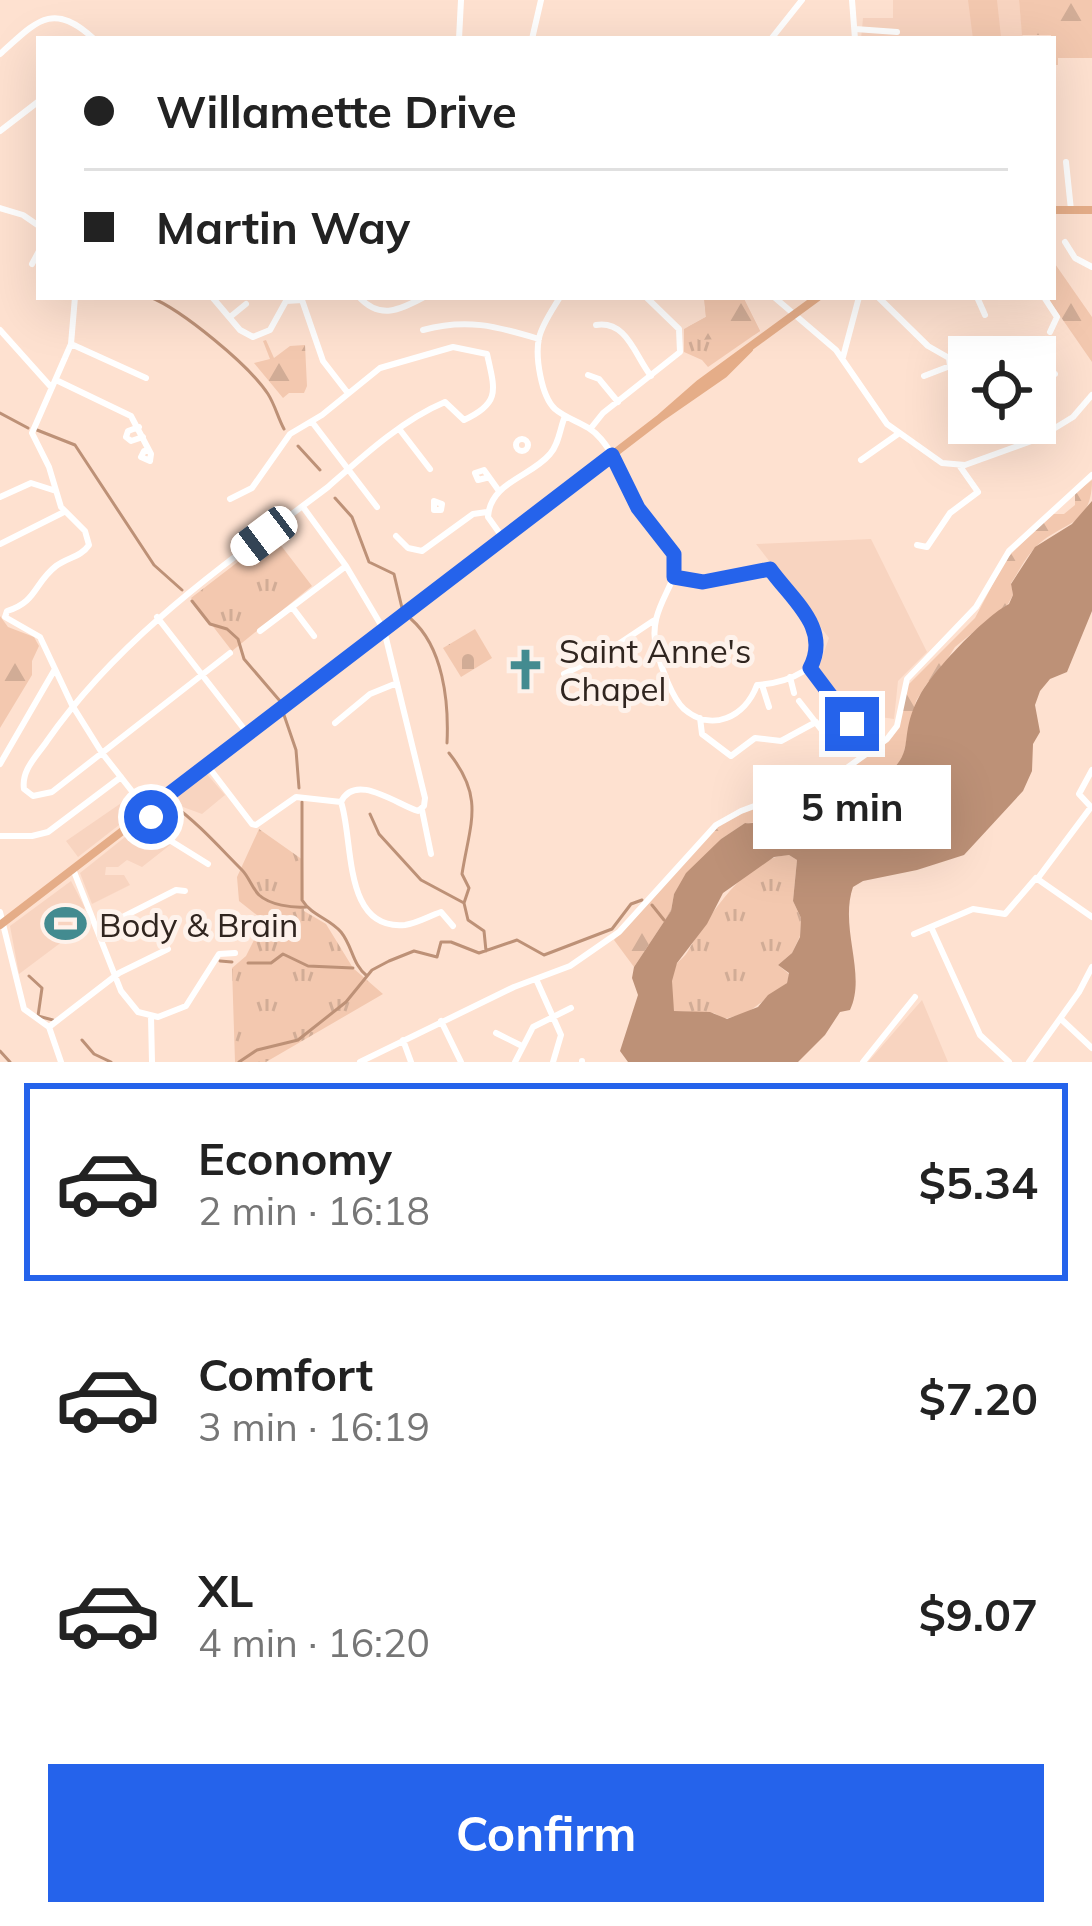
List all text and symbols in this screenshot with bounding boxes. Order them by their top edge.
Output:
text: Willamette Drive [156,83,517,139]
text: Martin Way [156,199,410,255]
map controls [948,336,1056,444]
button: locate [948,336,1056,444]
car [224,500,304,572]
place label: Saint Anne's Chapel [559,630,751,709]
church icon: Saint Anne's Chapel [502,646,548,692]
route end [825,697,879,751]
callout: 5 min [753,766,951,850]
text: 5 min [801,782,903,831]
route start [124,790,178,844]
sports icon: Body & Brain [42,901,88,947]
place label: Body & Brain [99,904,298,945]
icon: car [54,1128,162,1236]
text: Economy [198,1130,392,1186]
text: $5.34 [919,1154,1038,1210]
text: 2 min · 16:18 [198,1186,430,1235]
icon: car [54,1344,162,1452]
text: Comfort [198,1346,373,1402]
text: $7.20 [919,1370,1038,1426]
text: 3 min · 16:19 [198,1402,430,1451]
icon: car [54,1560,162,1668]
text: XL [198,1562,253,1618]
text: $9.07 [919,1586,1038,1642]
text: 4 min · 16:20 [198,1618,430,1667]
button: Confirm [48,1764,1044,1902]

